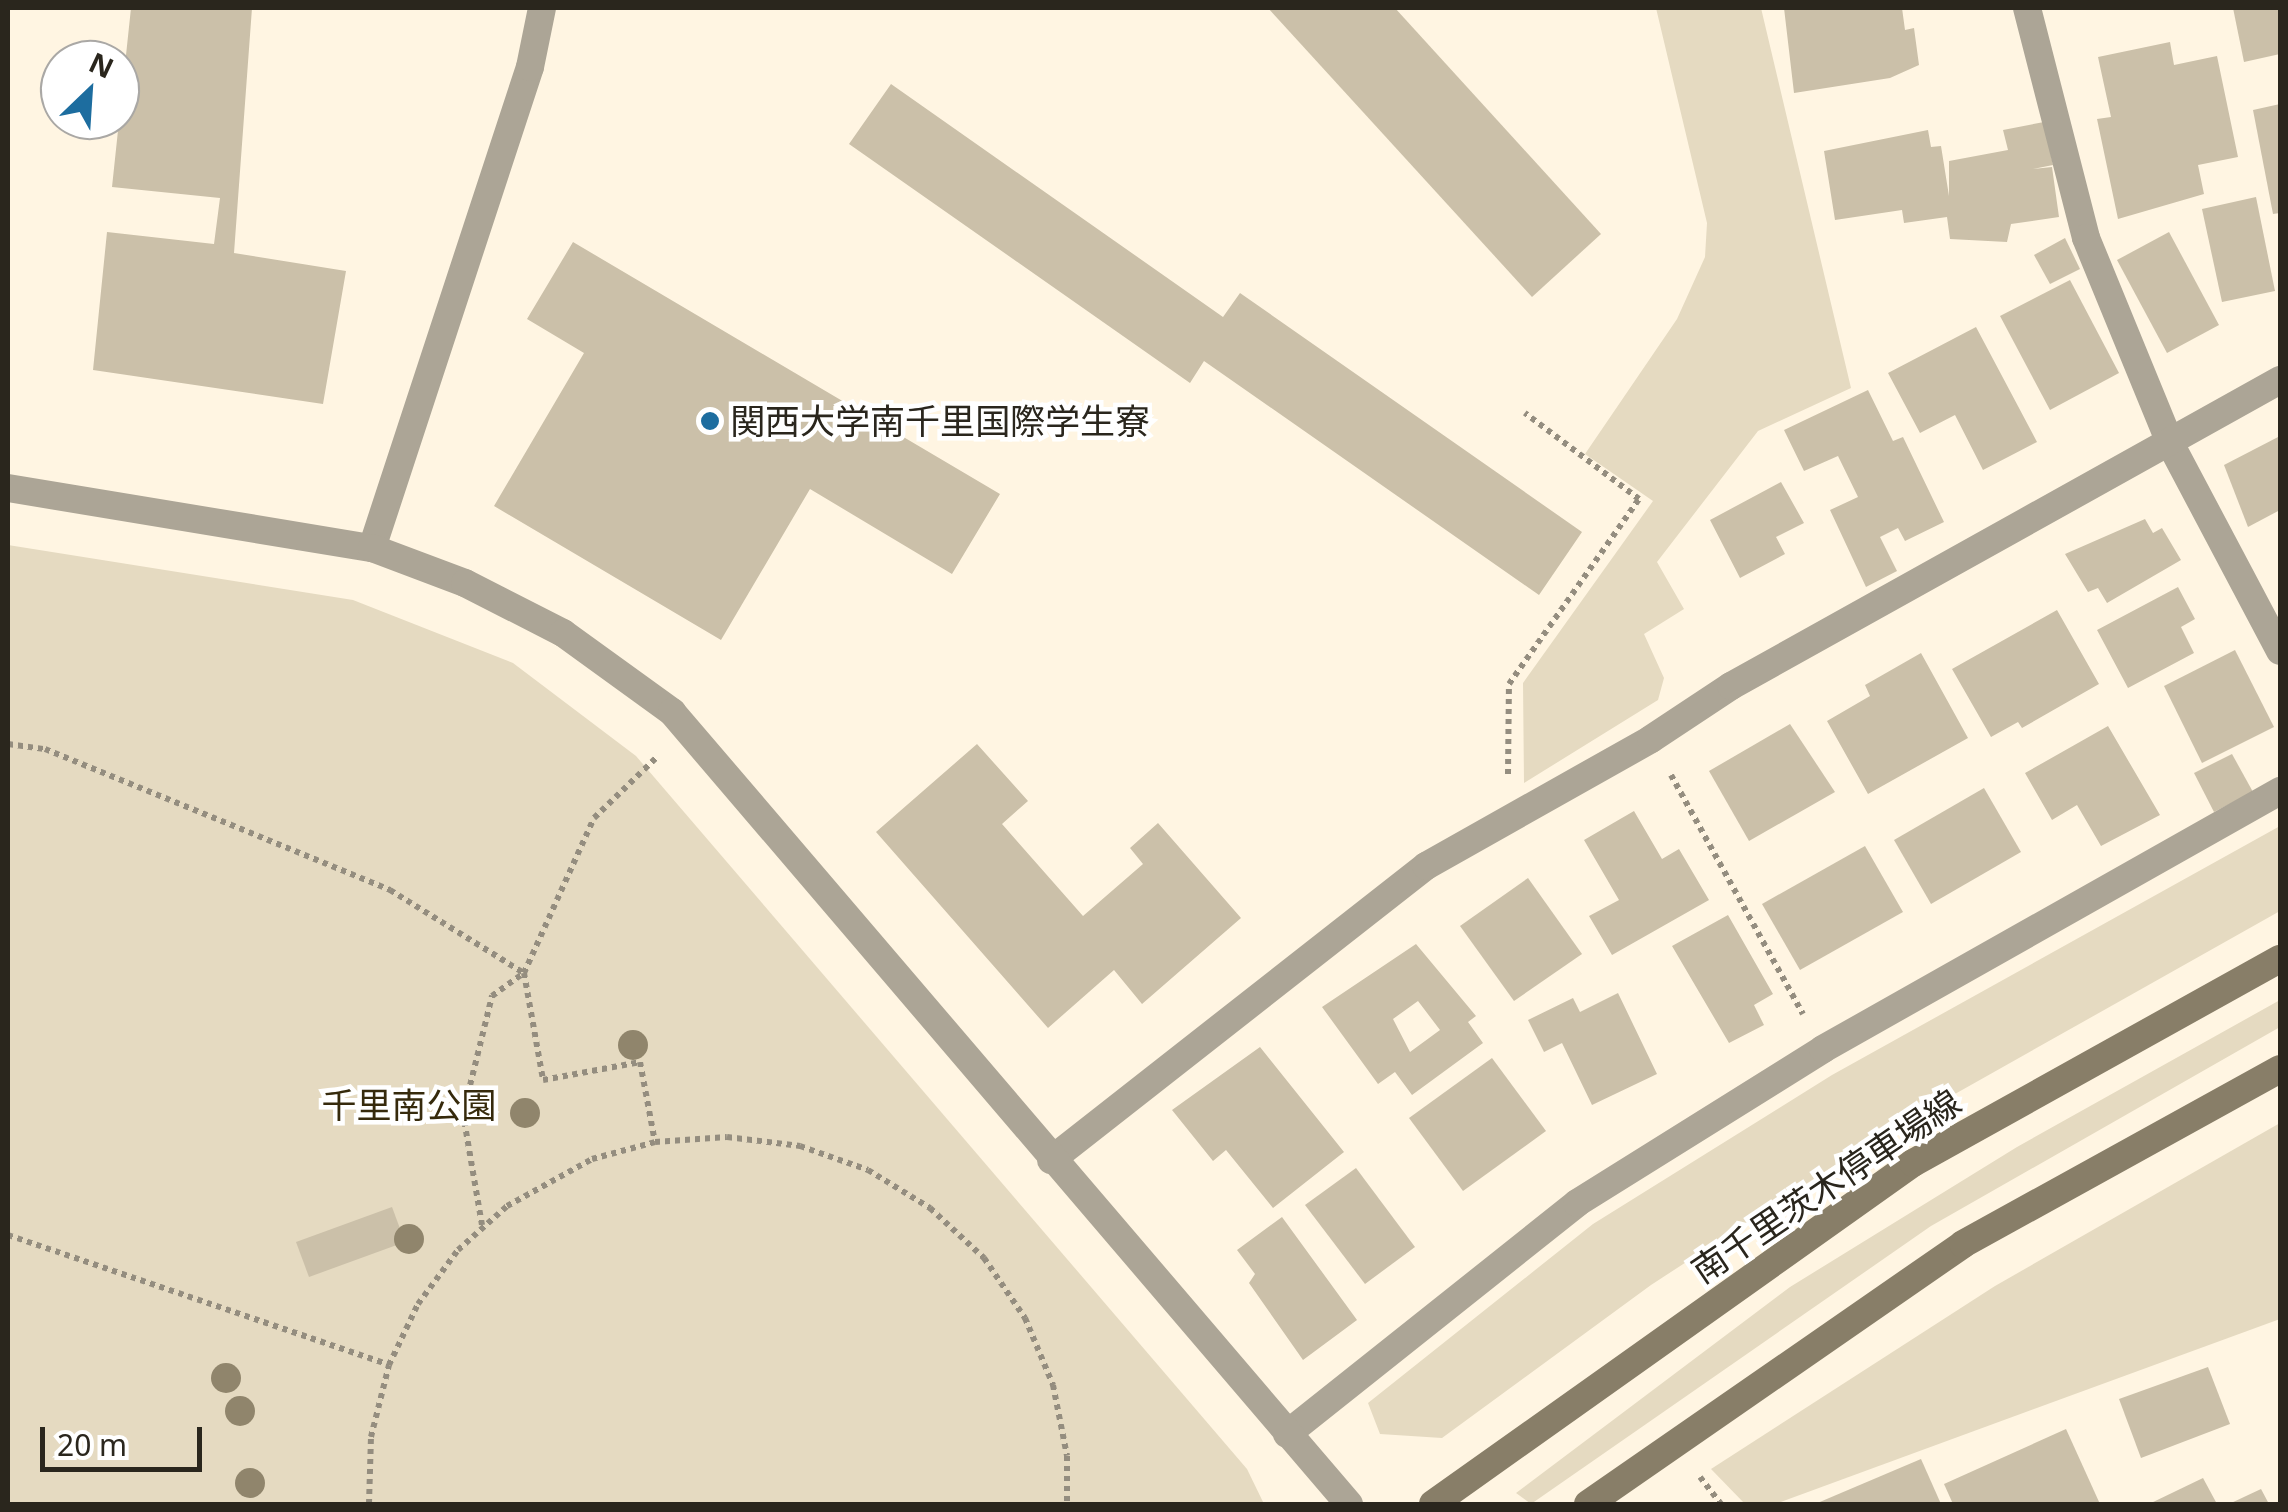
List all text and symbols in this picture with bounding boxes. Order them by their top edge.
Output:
north arrow [40,40,140,140]
text: N [83,43,120,87]
place label: 関西大学南千里国際学生寮 [730,400,1150,442]
marker: 関西大学南千里国際学生寮 [699,410,721,432]
street label: 南千里茨木停車場線 [1684,1081,1968,1291]
park label: 千里南公園 [322,1084,496,1126]
scale bar [45,1407,208,1469]
text: 20 m [57,1424,127,1465]

